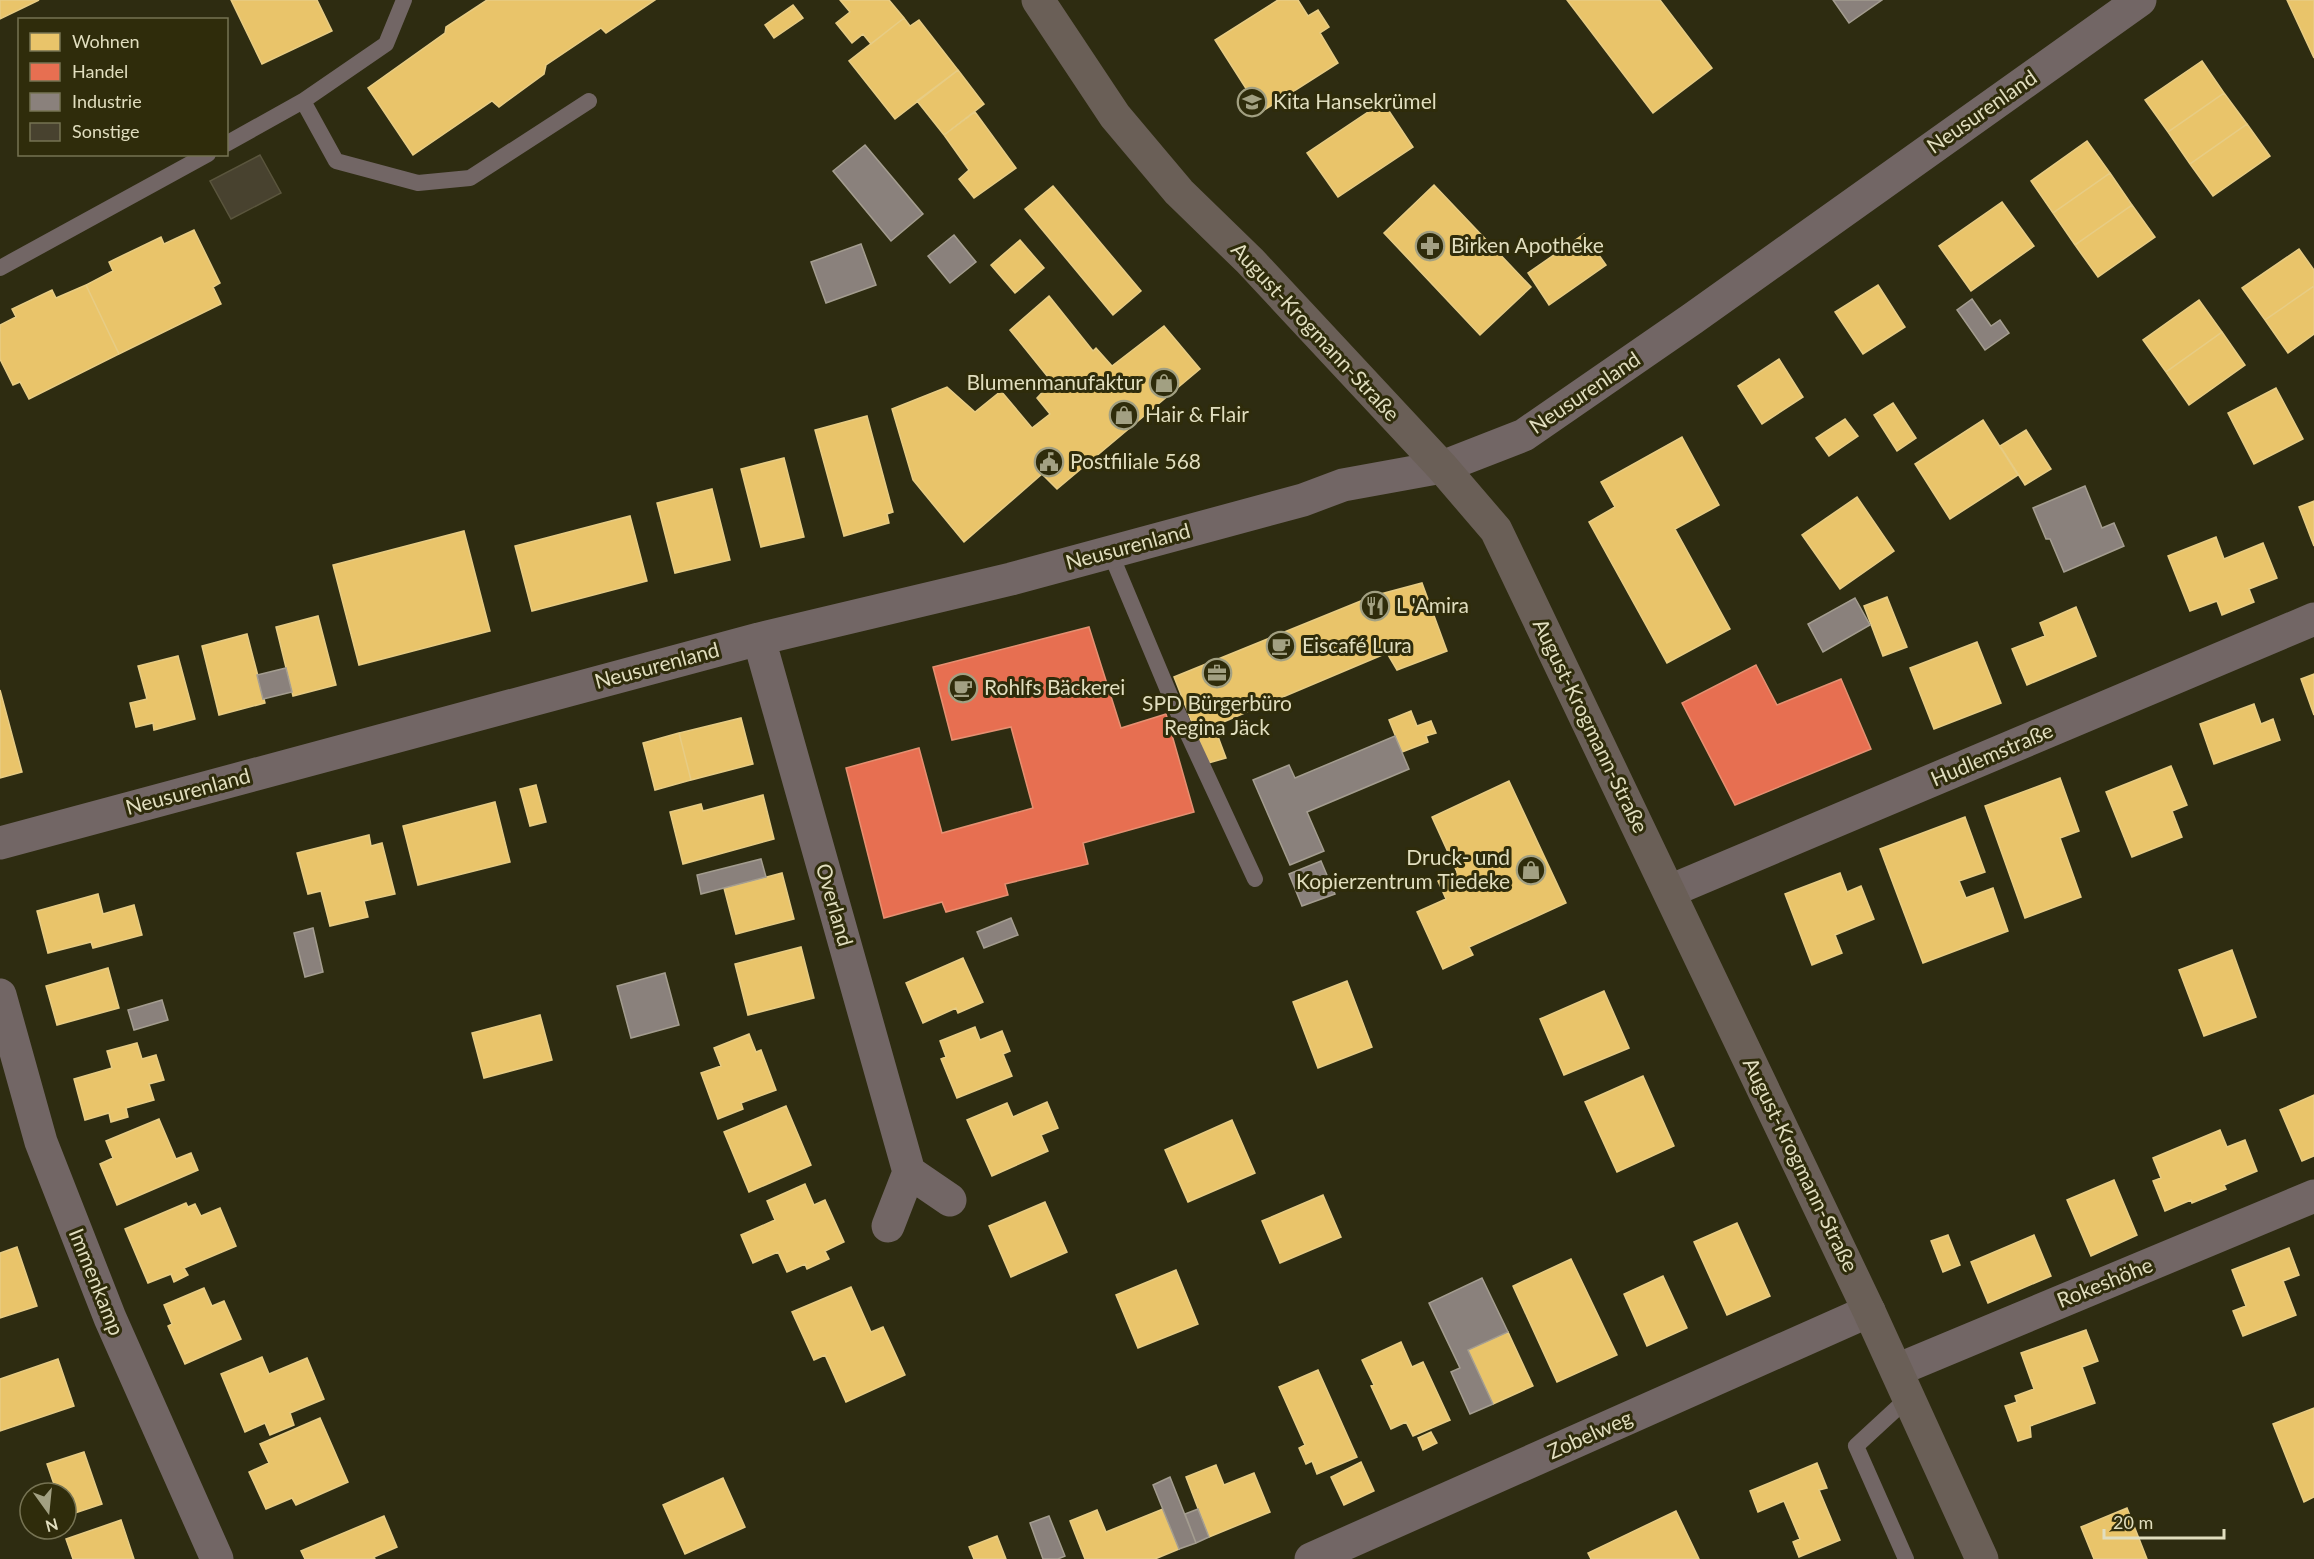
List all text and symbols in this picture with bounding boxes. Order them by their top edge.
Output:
legend [18,18,228,156]
text: Wohnen [72,30,139,52]
text: Handel [72,60,128,82]
street label: Neusurenland [1921,64,2041,158]
school or university icon: Kita Hansekrümel [1236,86,1268,118]
place label: Kita Hansekrümel [1273,88,1437,113]
text: Industrie [72,90,142,112]
text: Sonstige [72,120,140,142]
pharmacy icon: Birken Apotheke [1414,230,1446,262]
place label: Birken Apotheke [1451,232,1604,257]
street label: August-Krogmann-Straße [1227,236,1405,426]
street label: Neusurenland [1524,346,1644,438]
shop icon: Blumenmanufaktur [1148,367,1180,399]
place label: Blumenmanufaktur [966,369,1143,394]
shop icon: Hair & Flair [1108,399,1140,431]
place label: Hair & Flair [1145,401,1249,426]
public building icon: Postfiliale 568 [1033,446,1065,478]
place label: Postfiliale 568 [1070,448,1201,473]
street label: Neusurenland [1062,517,1193,574]
restaurant icon: L 'Amira [1359,590,1391,622]
place label: L 'Amira [1396,592,1469,617]
street label: August-Krogmann-Straße [1529,614,1654,837]
cafe icon: Eiscafé Lura [1265,630,1297,662]
place label: Eiscafé Lura [1302,632,1412,657]
street label: Neusurenland [591,636,722,693]
office icon: SPD Bürgerbüro Regina Jäck [1201,657,1233,689]
cafe icon: Rohlfs Bäckerei [947,672,979,704]
place label: Rohlfs Bäckerei [984,674,1125,699]
place label: SPD Bürgerbüro Regina Jäck [1142,690,1292,739]
street label: Hudlemstraße [1926,717,2056,791]
street label: Neusurenland [122,762,253,819]
place label: Druck- und Kopierzentrum Tiedeke [1296,844,1510,893]
shop icon: Druck- und Kopierzentrum Tiedeke [1515,854,1547,886]
street label: Overland [812,860,859,949]
street label: August-Krogmann-Straße [1739,1053,1864,1276]
street label: Immenkamp [65,1224,130,1339]
street label: Rokeshöhe [2053,1251,2156,1312]
street label: Zobelweg [1543,1404,1636,1463]
north arrow [18,1481,78,1541]
scale bar [2104,1502,2224,1540]
text: 20 m [2113,1511,2153,1533]
text: N [44,1515,60,1537]

